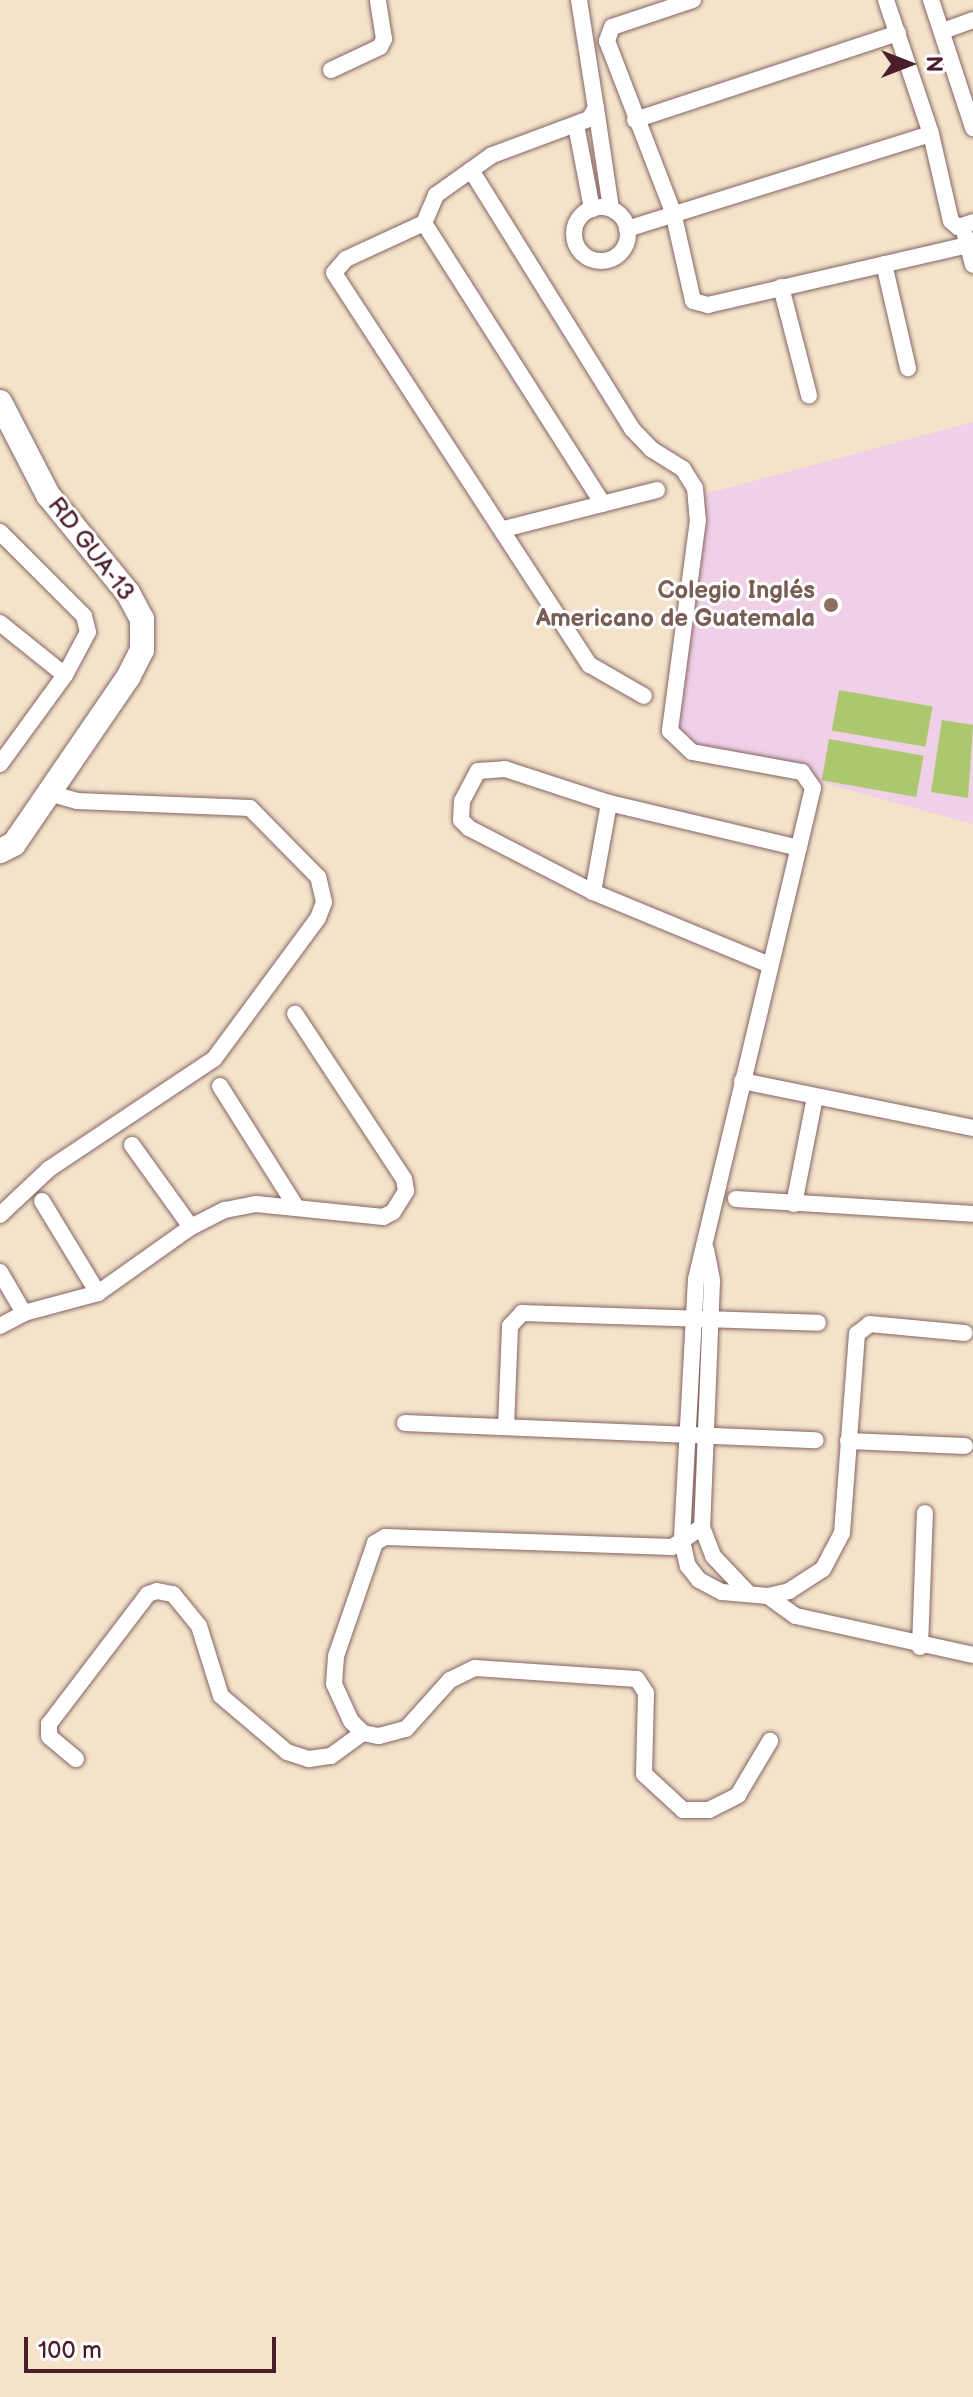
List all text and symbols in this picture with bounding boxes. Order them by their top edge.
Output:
north arrow [869,24,949,104]
text: N [920,56,947,72]
street label: RD GUA-13 [42,491,140,607]
place label: Colegio Inglés Americano de Guatemala [536,577,815,633]
marker: Colegio Inglés Americano de Guatemala [822,596,840,614]
scale bar [28,2321,280,2371]
text: 100 m [38,2336,102,2365]

